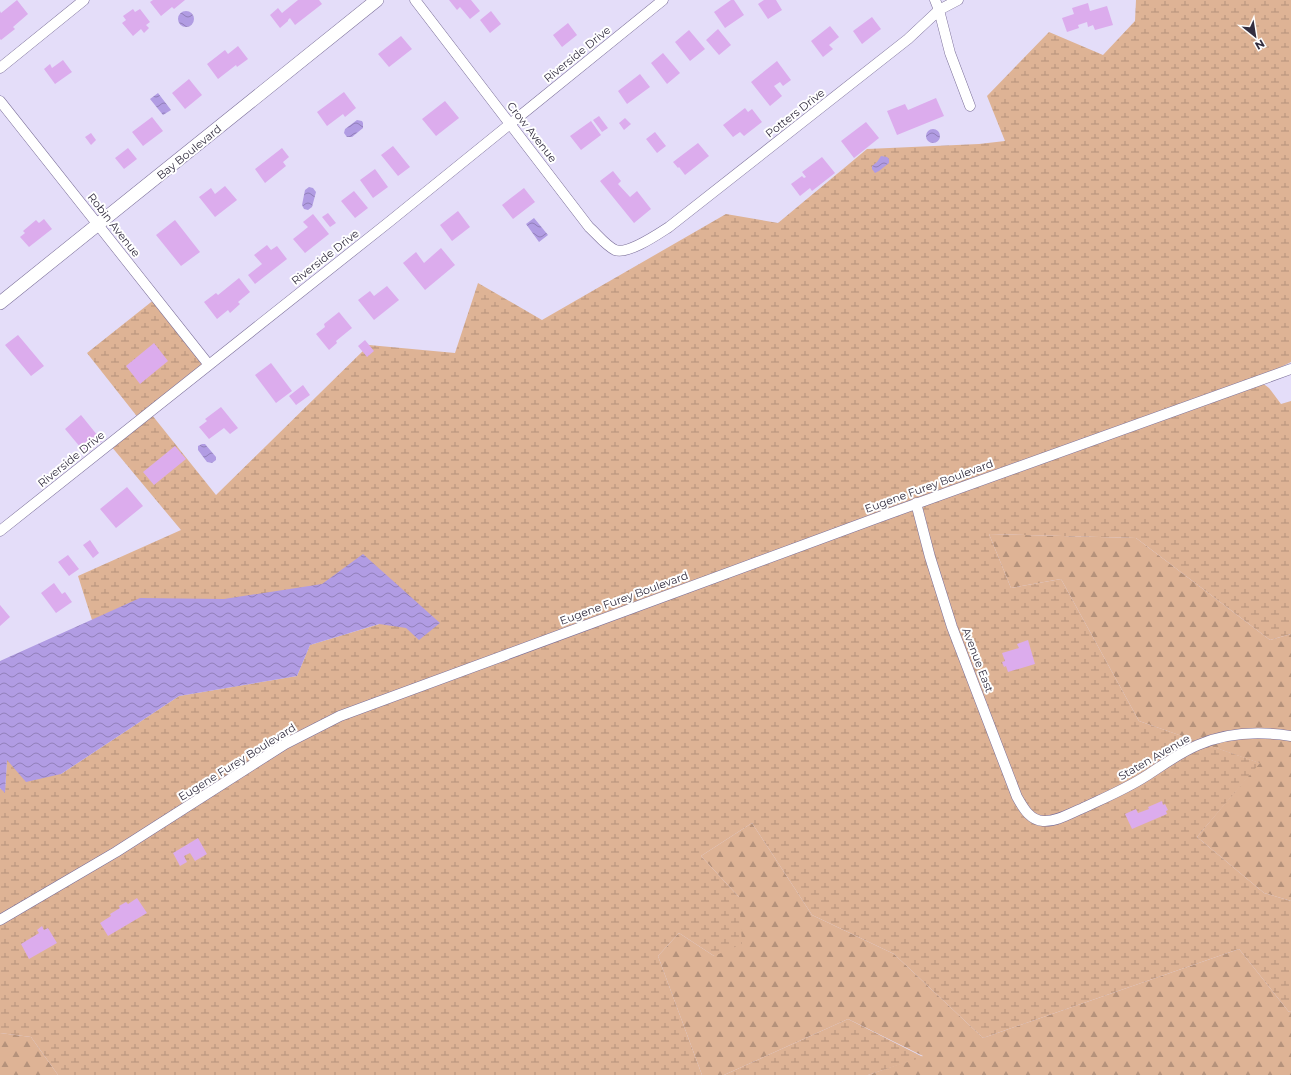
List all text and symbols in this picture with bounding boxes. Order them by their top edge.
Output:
north arrow [1235,16,1275,56]
street label: Riverside Drive [541,23,613,85]
text: N [1253,36,1267,53]
street label: Potters Drive [763,85,828,140]
street label: Crow Avenue [504,99,560,165]
street label: Bay Boulevard [154,122,224,182]
street label: Robin Avenue [85,190,143,260]
street label: Riverside Drive [288,226,362,288]
street label: Riverside Drive [35,428,107,490]
street label: Eugene Furey Boulevard [863,456,995,516]
street label: Eugene Furey Boulevard [558,568,690,628]
street label: Avenue East [959,626,997,695]
street label: Eugene Furey Boulevard [176,720,298,804]
street label: Staten Avenue [1116,731,1193,783]

